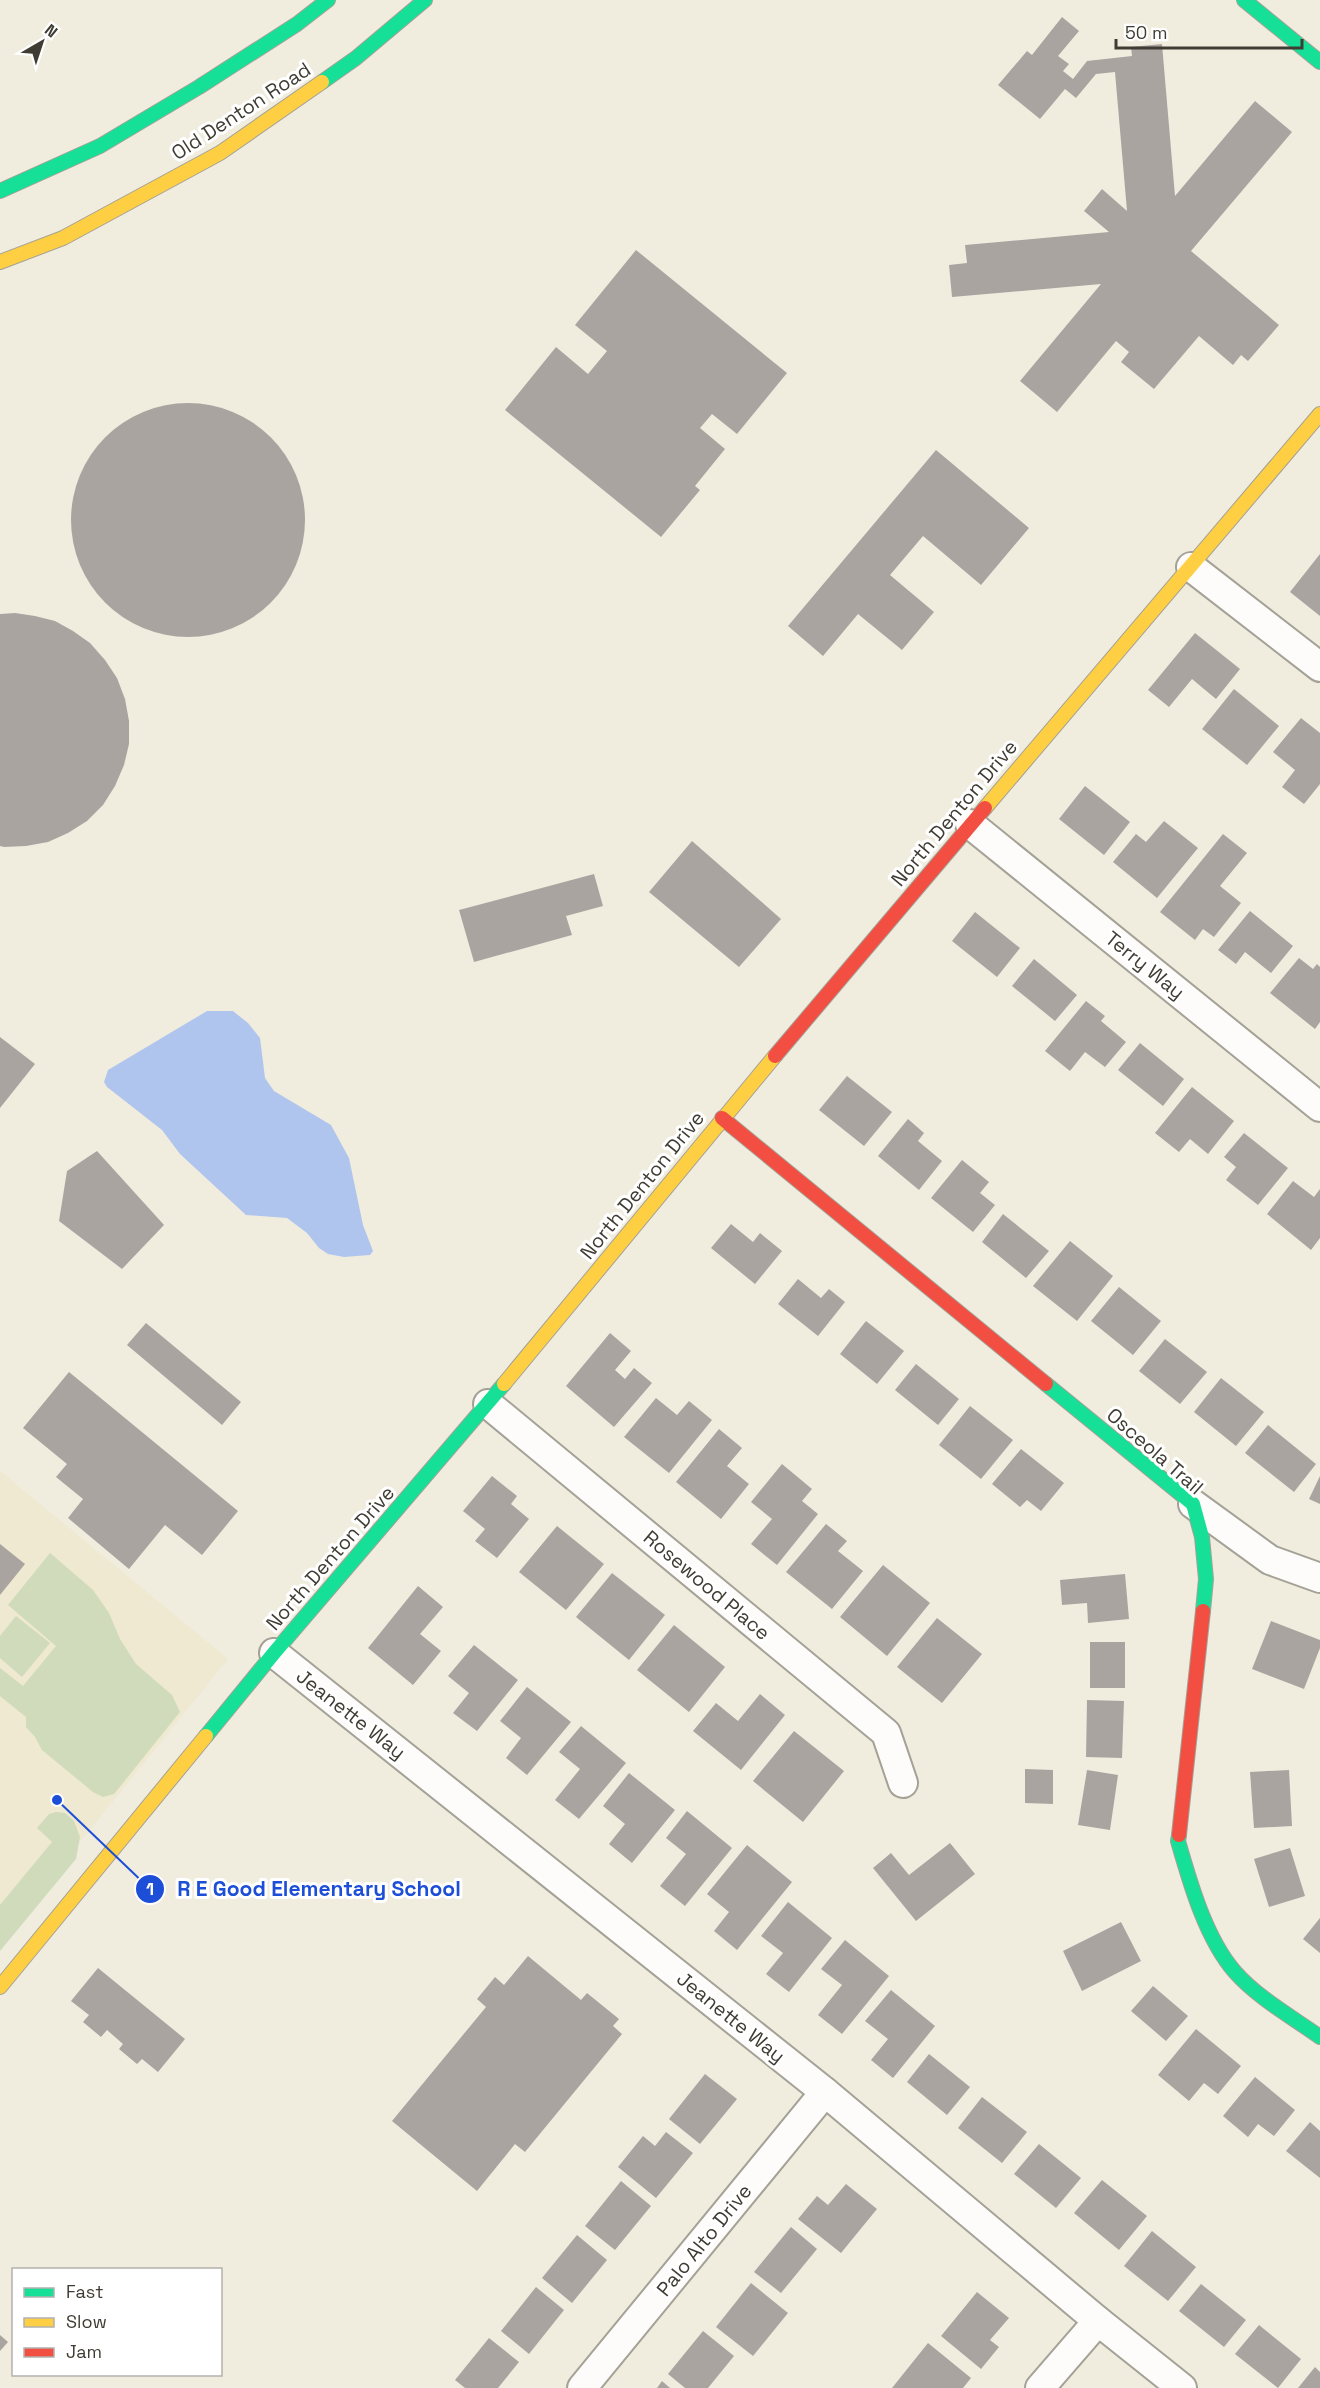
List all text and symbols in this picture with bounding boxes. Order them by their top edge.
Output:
north arrow [12,12,72,72]
scale bar [1116,12,1302,50]
text: N [40,19,62,42]
text: 50 m [1125,21,1167,44]
street label: Old Denton Road [166,56,316,166]
street label: North Denton Drive [885,734,1023,892]
street label: Terry Way [1100,925,1190,1005]
street label: North Denton Drive [574,1106,710,1264]
street label: Osceola Trail [1101,1402,1209,1500]
street label: North Denton Drive [260,1480,400,1636]
street label: Rosewood Place [638,1524,776,1646]
street label: Jeanette Way [291,1663,411,1765]
callout: R E Good Elementary School [135,1869,472,1908]
text: R E Good Elementary School [177,1875,461,1902]
text: 1 [146,1877,154,1900]
street label: Jeanette Way [672,1965,790,2069]
street label: Palo Alto Drive [651,2179,757,2301]
legend [12,2268,222,2376]
text: Fast [66,2280,103,2303]
text: Slow [66,2310,107,2333]
text: Jam [66,2340,102,2363]

